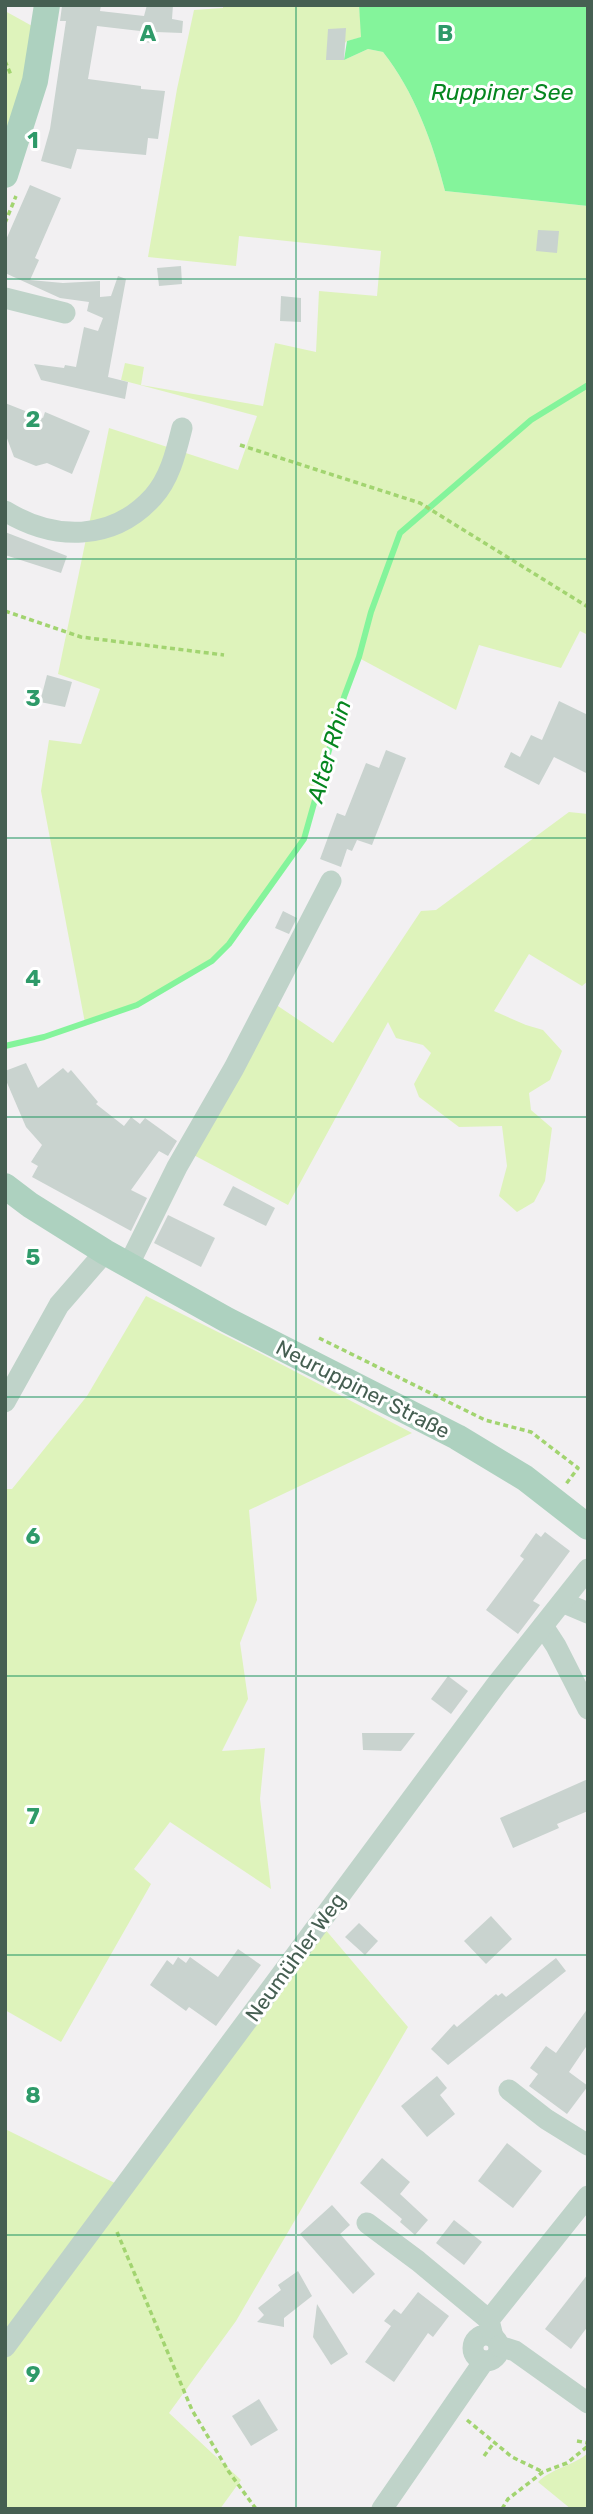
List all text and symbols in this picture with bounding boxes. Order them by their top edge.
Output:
text: A [140,19,157,47]
text: B [437,19,453,47]
water label: Ruppiner See [431,78,573,106]
text: 1 [27,126,39,154]
text: 2 [26,405,40,433]
text: 3 [25,684,41,712]
water label: Alter Rhin [301,696,357,806]
text: 4 [25,964,41,992]
text: 5 [26,1243,41,1271]
street label: Neuruppiner Straße [272,1334,454,1444]
text: 6 [26,1522,41,1550]
text: 7 [26,1802,40,1830]
street label: Neumühler Weg [240,1888,350,2026]
text: 8 [25,2081,41,2109]
text: 9 [26,2360,40,2388]

